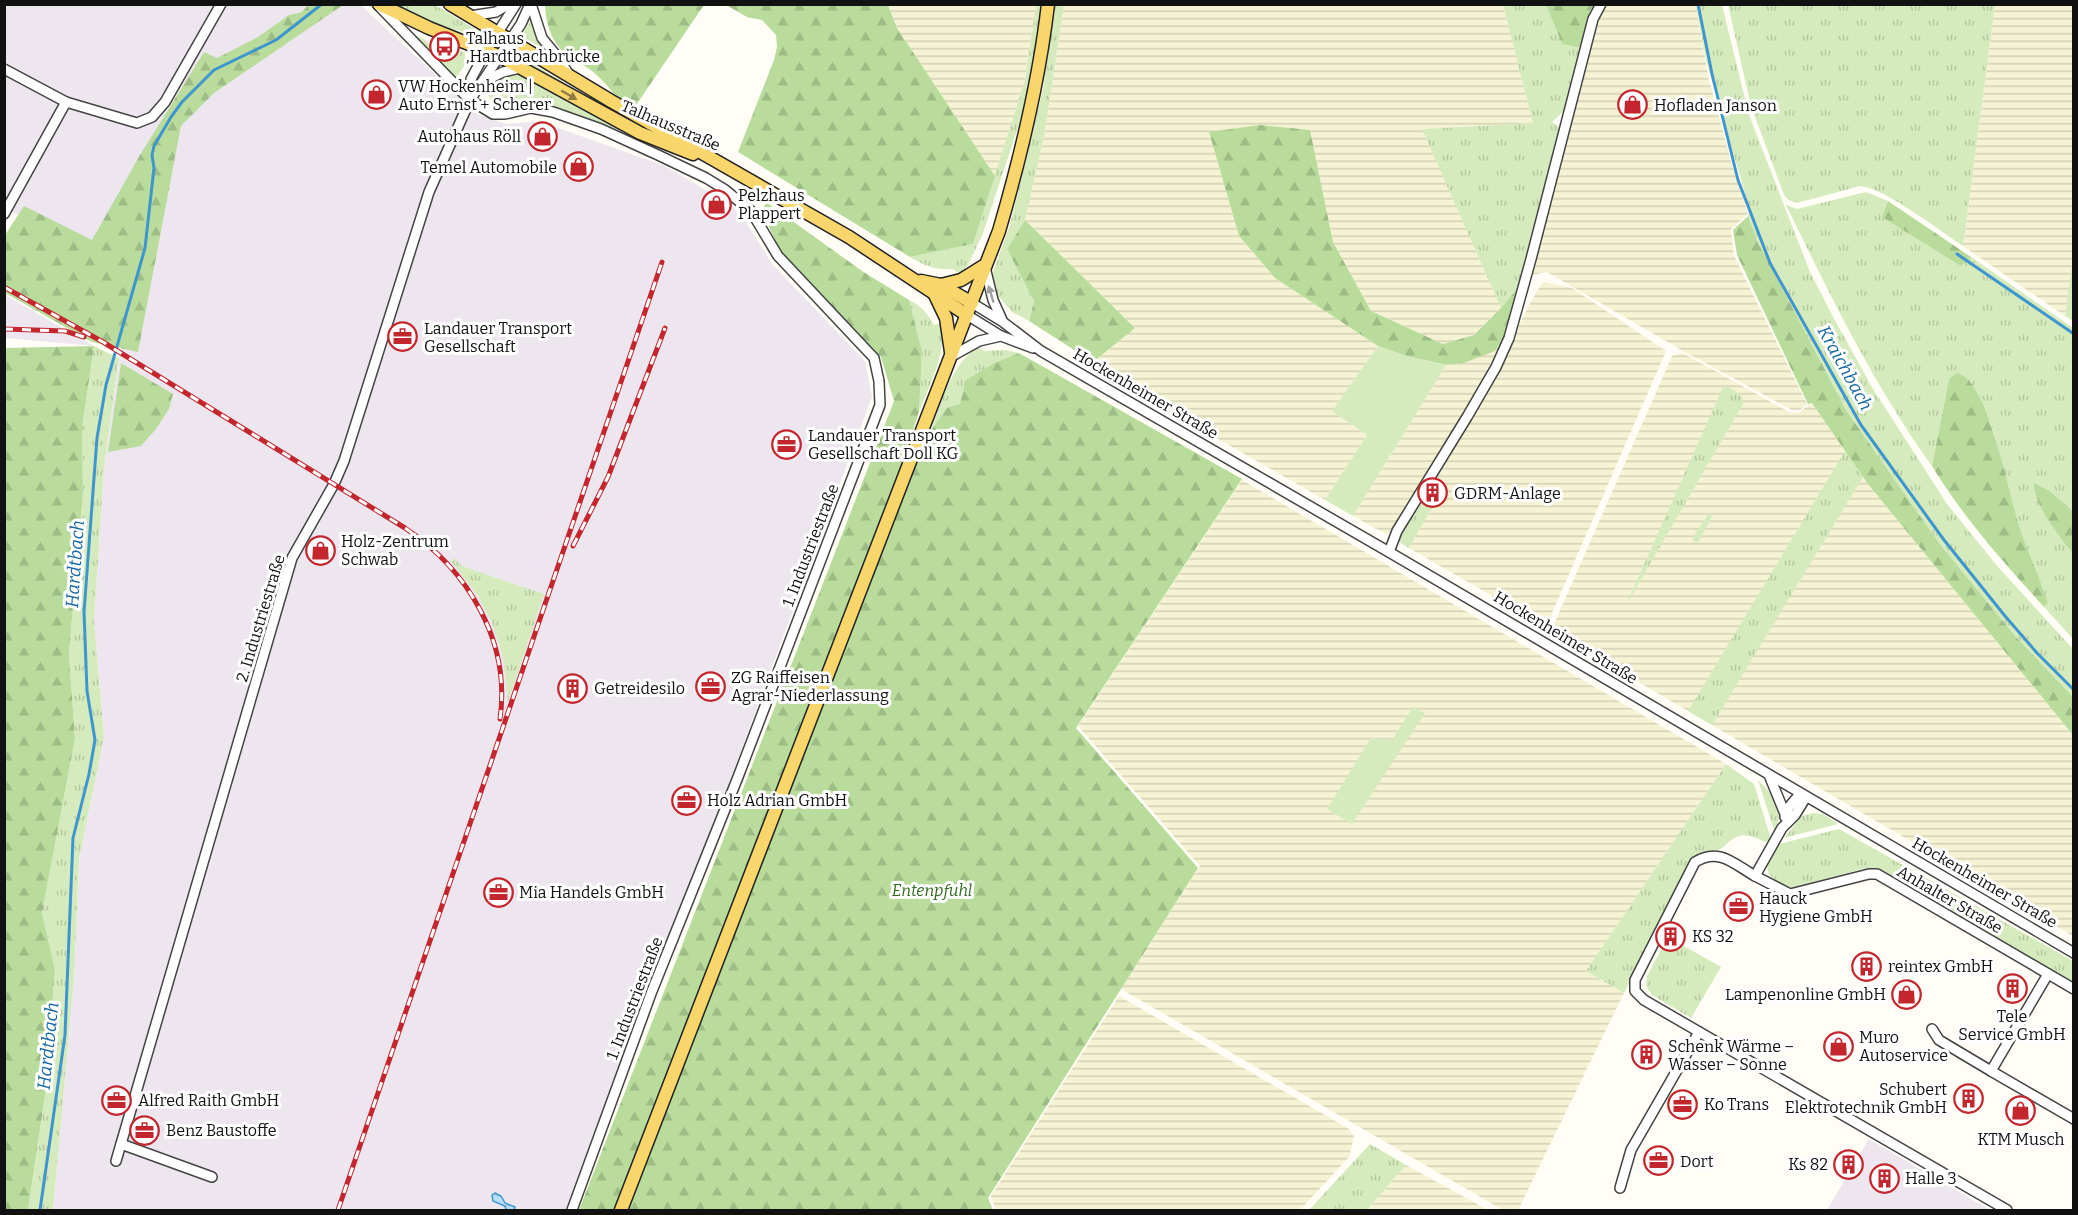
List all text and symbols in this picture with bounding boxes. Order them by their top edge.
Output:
place label: Talhaus ,Hardtbachbrücke [466,29,600,66]
bus stop icon: Talhaus ,Hardtbachbrücke [429,31,461,63]
place label: VW Hockenheim | Auto Ernst + Scherer [398,77,551,114]
shop icon: VW Hockenheim | Auto Ernst + Scherer [361,79,393,111]
one-way arrow [561,89,577,100]
shop icon: Hofladen Janson [1617,89,1649,121]
street label: Talhausstraße [618,96,723,155]
place label: Hofladen Janson [1654,96,1777,115]
shop icon: Autohaus Röll [526,120,558,152]
place label: Autohaus Röll [417,127,521,146]
shop icon: Temel Automobile [562,151,594,183]
place label: Temel Automobile [420,158,557,177]
place label: Pelzhaus Plappert [738,186,805,223]
shop icon: Pelzhaus Plappert [701,188,733,220]
one-way arrow [986,285,995,303]
place label: Landauer Transport Gesellschaft [424,319,572,356]
office icon: Landauer Transport Gesellschaft [387,321,419,353]
water label: Kraichbach [1813,322,1877,414]
street label: Hockenheimer Straße [1070,344,1222,443]
place label: Landauer Transport Gesellschaft Doll KG [808,426,959,463]
office icon: Landauer Transport Gesellschaft Doll KG [771,428,803,460]
building icon: GDRM-Anlage [1417,477,1449,509]
street label: 1. Industriestraße [778,481,843,609]
place label: GDRM-Anlage [1454,484,1561,503]
water label: Hardtbach [61,519,89,609]
place label: Holz-Zentrum Schwab [341,532,449,569]
shop icon: Holz-Zentrum Schwab [304,534,336,566]
street label: 2. Industriestraße [232,552,289,684]
street label: Hockenheimer Straße [1490,587,1641,688]
place label: ZG Raiffeisen Agrar-Niederlassung [731,668,889,705]
office icon: ZG Raiffeisen Agrar-Niederlassung [694,670,726,702]
building icon: Getreidesilo [557,672,589,704]
place label: Getreidesilo [594,679,685,698]
office icon: Holz Adrian GmbH [670,784,702,816]
place label: Holz Adrian GmbH [707,791,847,810]
street label: Hockenheimer Straße [1909,833,2061,932]
street label: Anhalter Straße [1894,862,2006,937]
office icon: Mia Handels GmbH [482,876,514,908]
park label: Entenpfuhl [892,881,972,900]
place label: Mia Handels GmbH [519,883,664,902]
place label: Hauck Hygiene GmbH [1759,889,1873,926]
office icon: Hauck Hygiene GmbH [1722,891,1754,923]
building icon: KS 32 [1655,920,1687,952]
place label: KS 32 [1692,927,1734,946]
street label: 1. Industriestraße [602,934,667,1062]
building icon: reintex GmbH [1851,950,1883,982]
place label: reintex GmbH [1888,957,1993,976]
building icon: Tele Service GmbH [1996,972,2028,1004]
shop icon: Lampenonline GmbH [1891,978,1923,1010]
place label: Lampenonline GmbH [1725,985,1886,1004]
water label: Hardtbach [32,1001,64,1091]
place label: Tele Service GmbH [1958,1007,2066,1044]
place label: Muro Autoservice [1859,1028,1948,1065]
shop icon: Muro Autoservice [1822,1030,1854,1062]
place label: Schenk Wärme – Wasser – Sonne [1668,1037,1794,1074]
building icon: Schenk Wärme – Wasser – Sonne [1631,1039,1663,1071]
place label: Schubert Elektrotechnik GmbH [1785,1080,1947,1117]
building icon: Schubert Elektrotechnik GmbH [1952,1082,1984,1114]
office icon: Alfred Raith GmbH [101,1084,133,1116]
office icon: Ko Trans [1667,1088,1699,1120]
place label: Alfred Raith GmbH [138,1091,279,1110]
place label: Ko Trans [1704,1095,1769,1114]
shop icon: KTM Musch [2005,1095,2037,1127]
office icon: Benz Baustoffe [129,1114,161,1146]
place label: Benz Baustoffe [166,1121,276,1140]
place label: KTM Musch [1978,1130,2064,1149]
office icon: Dort [1643,1145,1675,1177]
building icon: Ks 82 [1833,1148,1865,1180]
place label: Dort [1680,1152,1714,1171]
place label: Ks 82 [1788,1155,1828,1174]
building icon: Halle 3 [1868,1162,1900,1194]
place label: Halle 3 [1905,1169,1957,1188]

